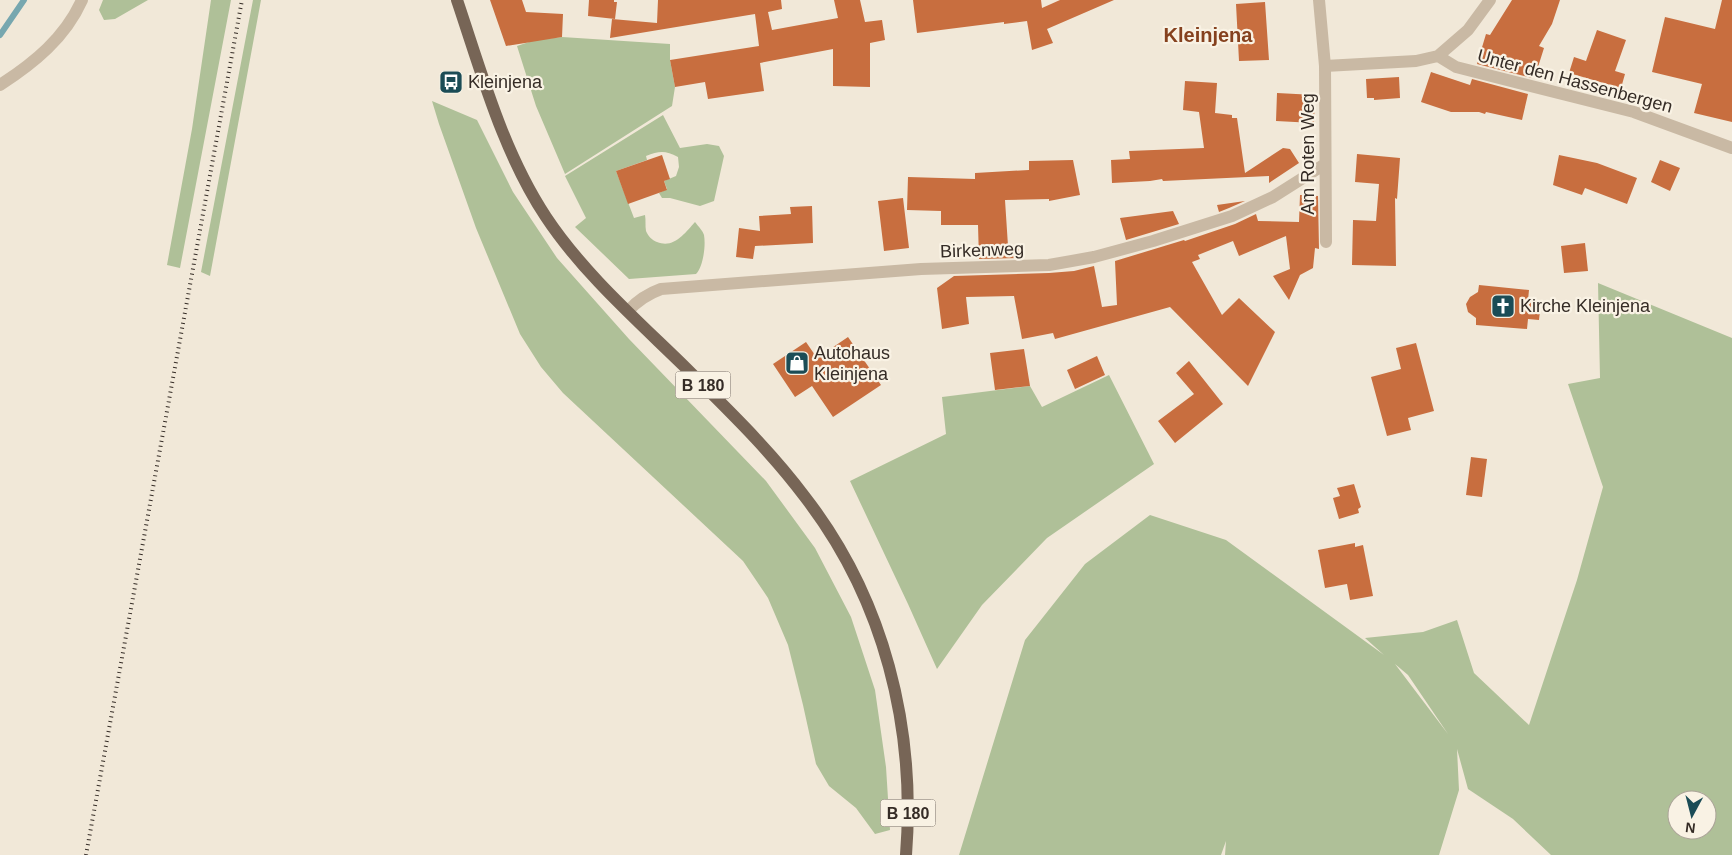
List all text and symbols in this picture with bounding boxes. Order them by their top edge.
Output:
district label: Kleinjena [1164,24,1253,46]
street label: Unter den Hassenbergen [1475,45,1675,117]
bus stop icon: Kleinjena [438,69,464,95]
place label: Kleinjena [468,72,543,92]
street label: Am Roten Weg [1298,93,1318,215]
street label: Birkenweg [940,239,1024,261]
church icon: Kirche Kleinjena [1490,293,1516,319]
place label: Kirche Kleinjena [1520,296,1651,316]
place label: Autohaus Kleinjena [814,343,890,384]
shop icon: Autohaus Kleinjena [784,350,810,376]
road number: B 180 [676,372,730,398]
north arrow [1667,790,1717,840]
road number: B 180 [880,800,936,826]
text: N [1684,819,1696,836]

